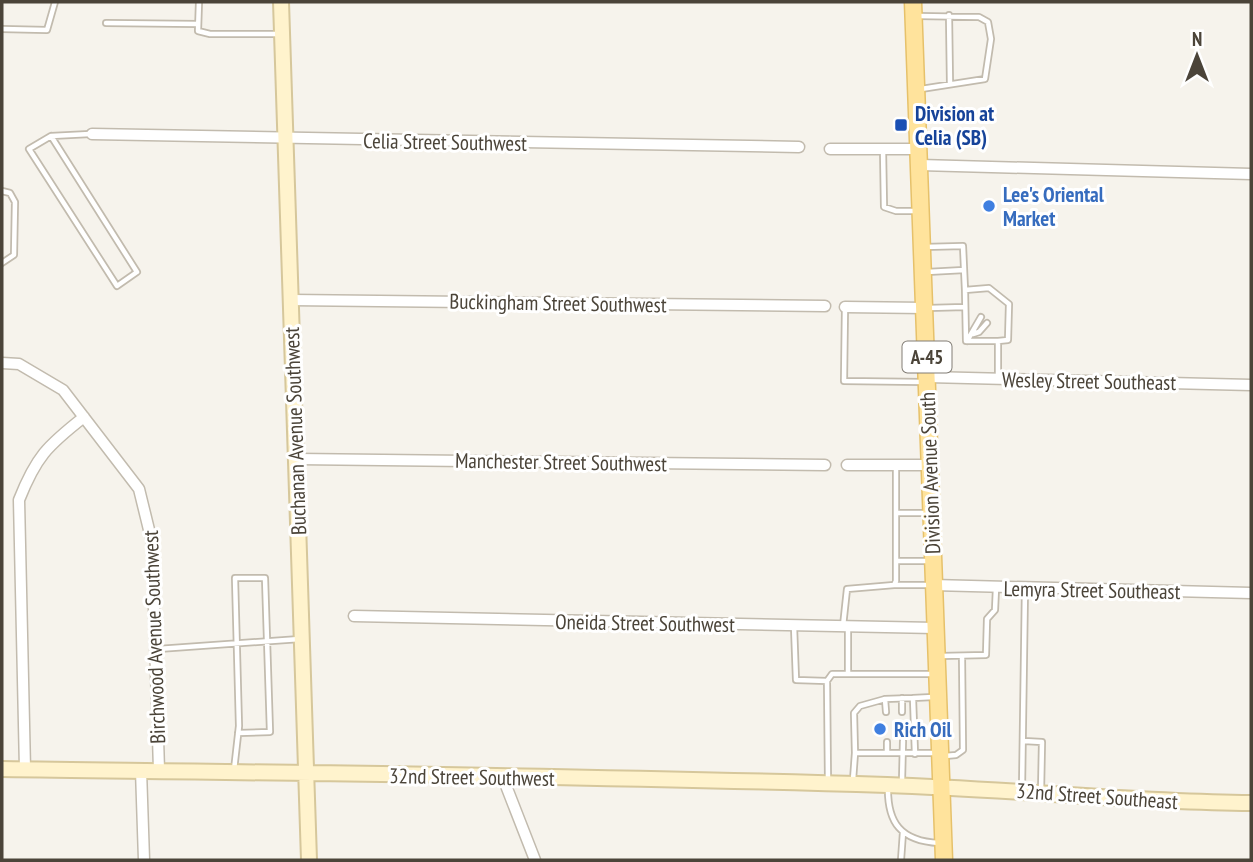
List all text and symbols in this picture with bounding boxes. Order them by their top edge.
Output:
north arrow [1162,21,1232,91]
text: N [1192,27,1202,51]
place label: Division at Celia (SB) [915,100,994,151]
marker: Division at Celia (SB) [893,117,909,133]
street label: Celia Street Southwest [363,127,527,157]
place label: Lee's Oriental Market [1003,181,1105,232]
marker: Lee's Oriental Market [981,198,997,214]
street label: Buckingham Street Southwest [449,288,667,318]
street label: Buchanan Avenue Southwest [278,326,312,536]
road number: A-45 [902,342,951,372]
street label: Wesley Street Southeast [1002,366,1177,396]
street label: Division Avenue South [914,392,946,554]
street label: Manchester Street Southwest [455,447,667,477]
street label: Birchwood Avenue Southwest [137,530,171,744]
street label: Lemyra Street Southeast [1003,575,1181,605]
street label: Oneida Street Southwest [555,608,735,638]
place label: Rich Oil [894,716,952,743]
marker: Rich Oil [872,721,888,737]
street label: 32nd Street Southwest [389,762,555,792]
street label: 32nd Street Southeast [1015,777,1179,815]

